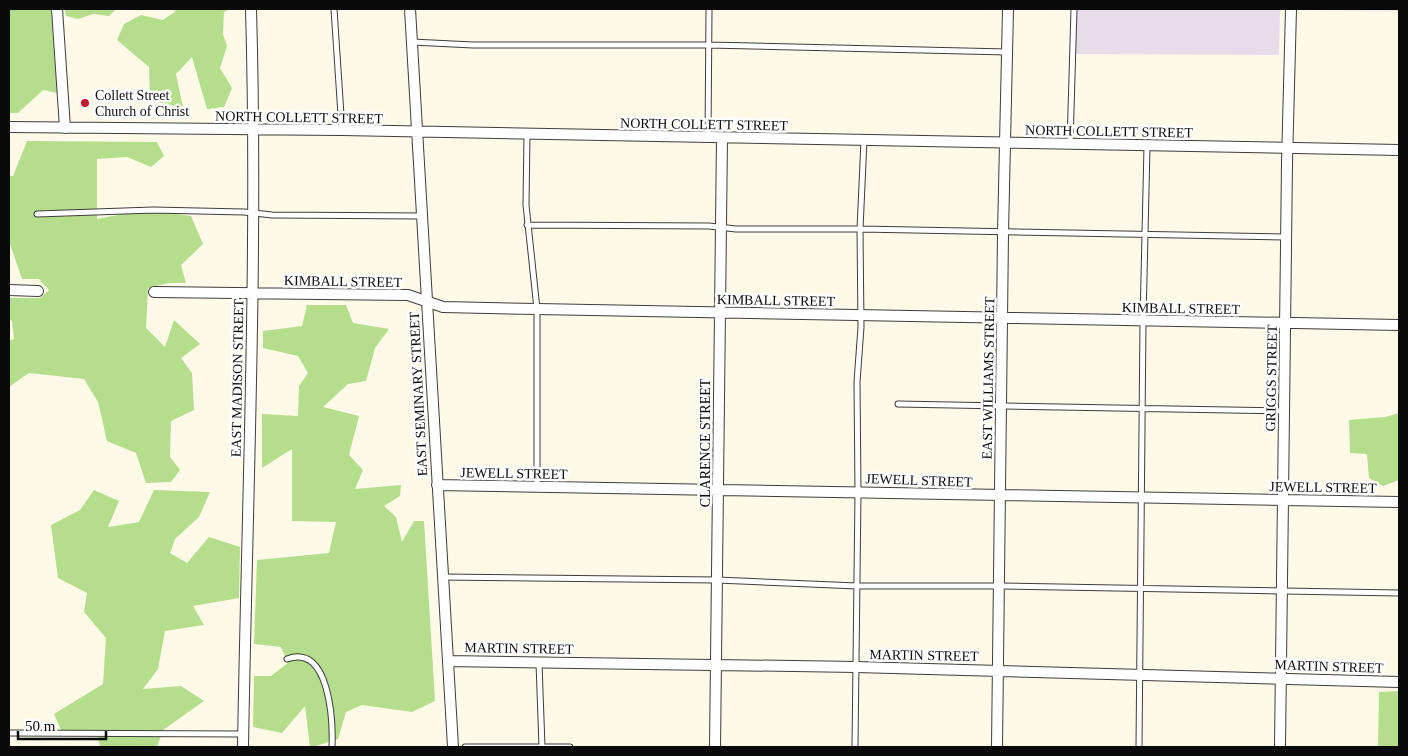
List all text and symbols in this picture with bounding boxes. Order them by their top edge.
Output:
place label: Collett Street Church of Christ [95,88,189,119]
marker: Collett Street Church of Christ [79,97,91,109]
street label: NORTH COLLETT STREET [215,109,383,126]
street label: NORTH COLLETT STREET [620,116,788,133]
street label: NORTH COLLETT STREET [1025,123,1193,140]
street label: KIMBALL STREET [284,273,403,290]
street label: KIMBALL STREET [717,292,836,309]
street label: EAST WILLIAMS STREET [980,296,997,460]
street label: EAST MADISON STREET [229,298,246,457]
street label: KIMBALL STREET [1122,300,1241,317]
street label: EAST SEMINARY STREET [407,311,430,477]
street label: GRIGGS STREET [1263,324,1280,432]
street label: CLARENCE STREET [698,378,713,507]
street label: JEWELL STREET [460,465,568,482]
street label: JEWELL STREET [865,471,973,490]
street label: JEWELL STREET [1269,479,1377,496]
street label: MARTIN STREET [464,640,574,657]
street label: MARTIN STREET [869,647,979,664]
street label: MARTIN STREET [1274,657,1384,676]
scale bar [18,708,105,740]
text: 50 m [25,718,56,734]

